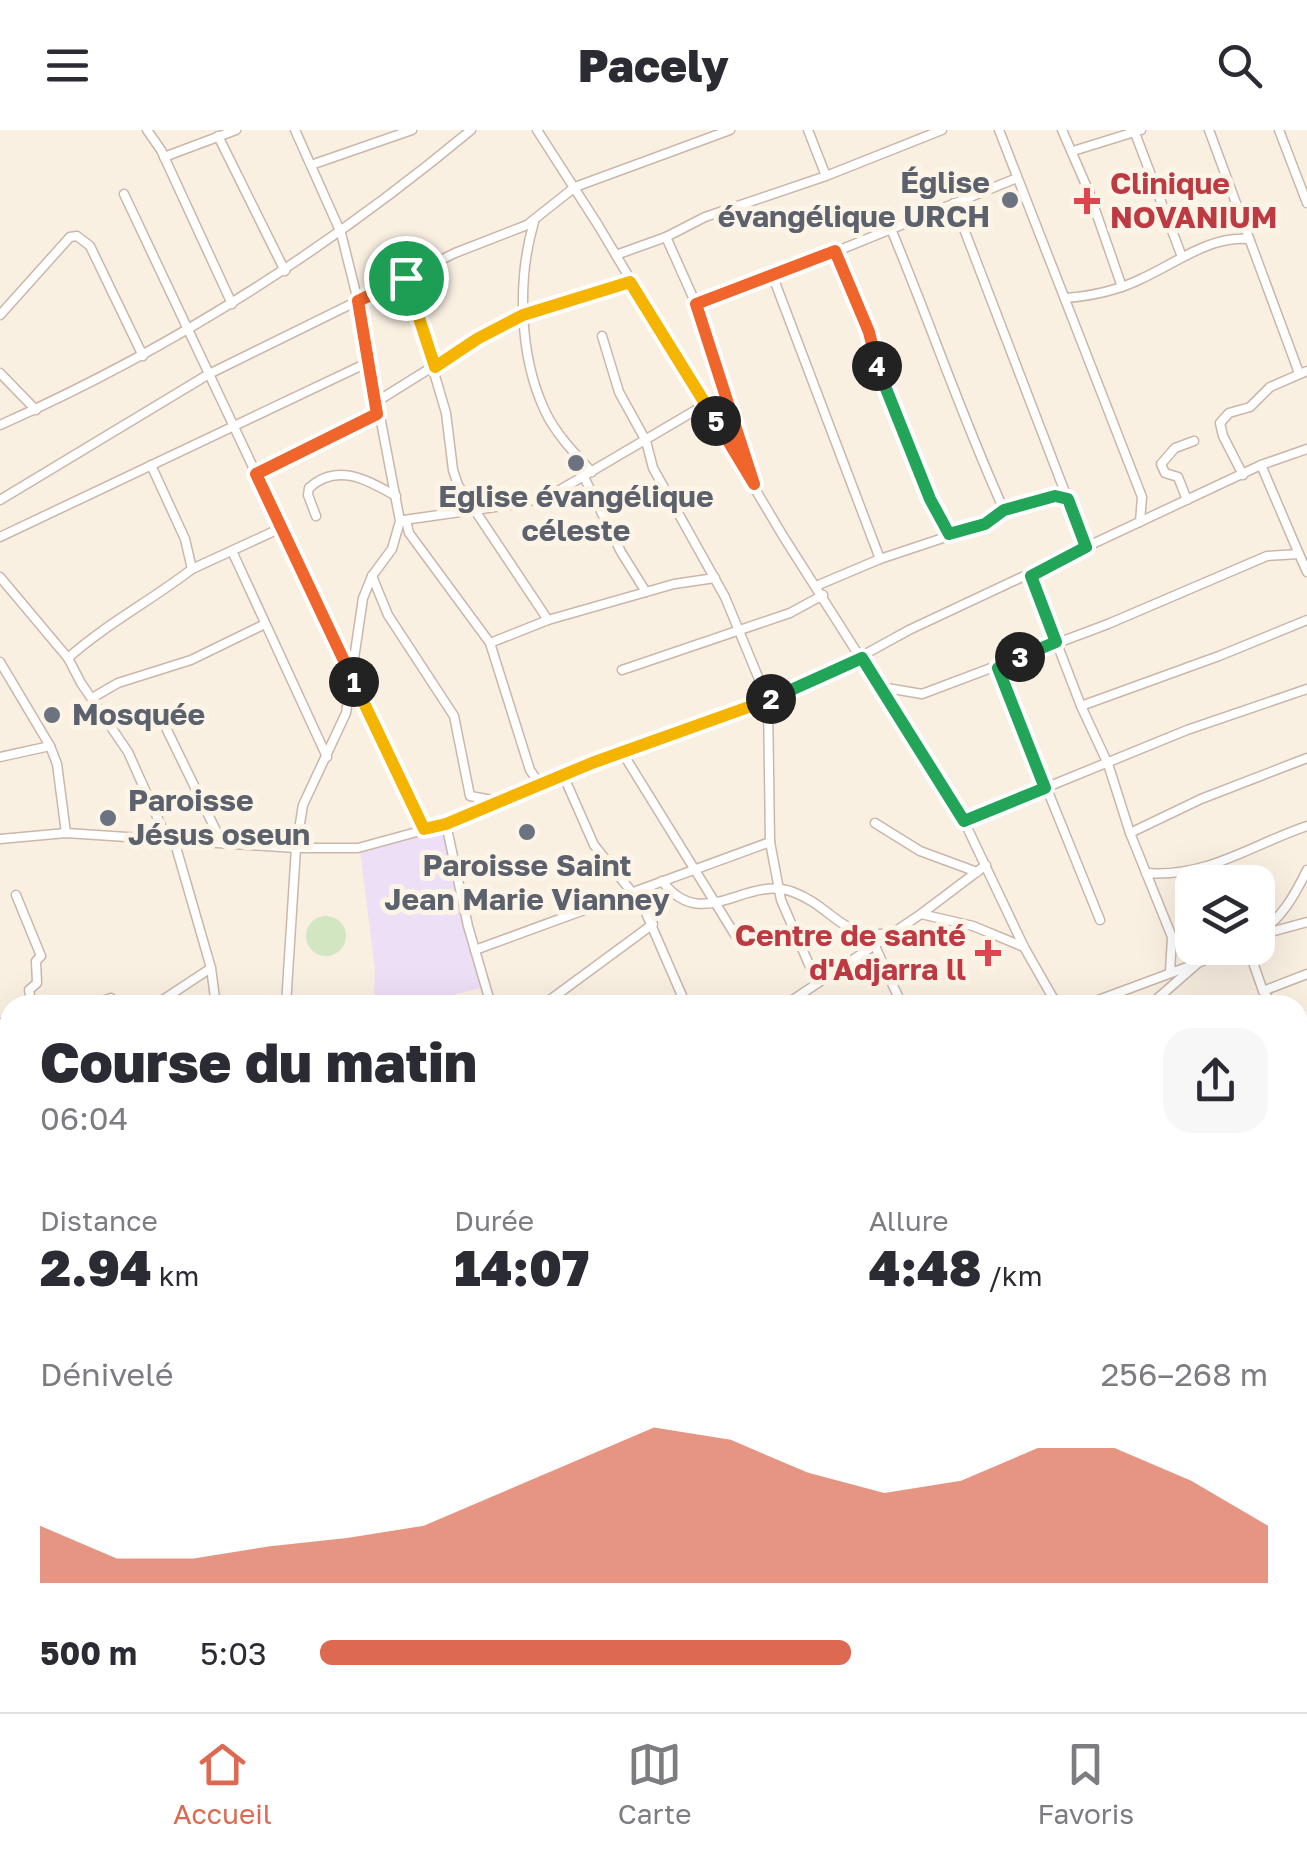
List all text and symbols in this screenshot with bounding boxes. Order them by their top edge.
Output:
icon: menu [40,38,95,93]
text: Pacely [578,38,729,92]
icon: search [1212,38,1267,93]
place label: Église évangélique URCH [718,164,990,234]
place label: Clinique NOVANIUM [1110,165,1277,235]
marker: Clinique NOVANIUM [1074,188,1100,214]
marker: Église évangélique URCH [999,189,1021,211]
pin [364,236,449,321]
icon: arrive [379,251,434,306]
pin: 4 [852,341,902,391]
text: 4 [868,349,886,382]
pin: 5 [691,396,741,446]
text: 5 [707,404,725,437]
marker: Eglise évangélique céleste [565,452,587,474]
place label: Eglise évangélique céleste [438,478,714,548]
pin: 3 [995,632,1045,682]
text: 3 [1011,640,1029,673]
pin: 1 [329,657,379,707]
text: 1 [347,665,361,698]
pin: 2 [746,674,796,724]
text: 2 [762,682,780,715]
place label: Mosquée [72,696,205,732]
marker: Mosquée [41,704,63,726]
place label: Paroisse Jésus oseun [128,782,310,852]
marker: Paroisse Jésus oseun [97,807,119,829]
marker: Paroisse Saint Jean Marie Vianney [516,821,538,843]
place label: Paroisse Saint Jean Marie Vianney [384,847,670,917]
map controls [1175,865,1275,965]
button: layers [1175,865,1275,965]
place label: Centre de santé d'Adjarra ll [735,917,966,987]
marker: Centre de santé d'Adjarra ll [975,940,1001,966]
text: Course du matin [40,1028,477,1094]
button: share [1163,1028,1268,1133]
text: 06:04 [40,1099,128,1137]
text: Distance [40,1204,158,1237]
text: Durée [454,1204,534,1237]
text: Allure [869,1204,949,1237]
text: 2.94 [40,1237,152,1297]
text: 14:07 [454,1237,589,1297]
text: 4:48 [869,1237,981,1297]
text: km [152,1259,199,1292]
text: /km [981,1259,1042,1292]
text: Dénivelé [40,1355,174,1393]
text: 256–268 m [1101,1355,1268,1393]
text: 500 m [40,1634,137,1672]
text: 5:03 [200,1634,267,1672]
tab: Accueil [173,1737,272,1830]
tab: Carte [618,1737,691,1830]
tab: Favoris [1037,1737,1134,1830]

